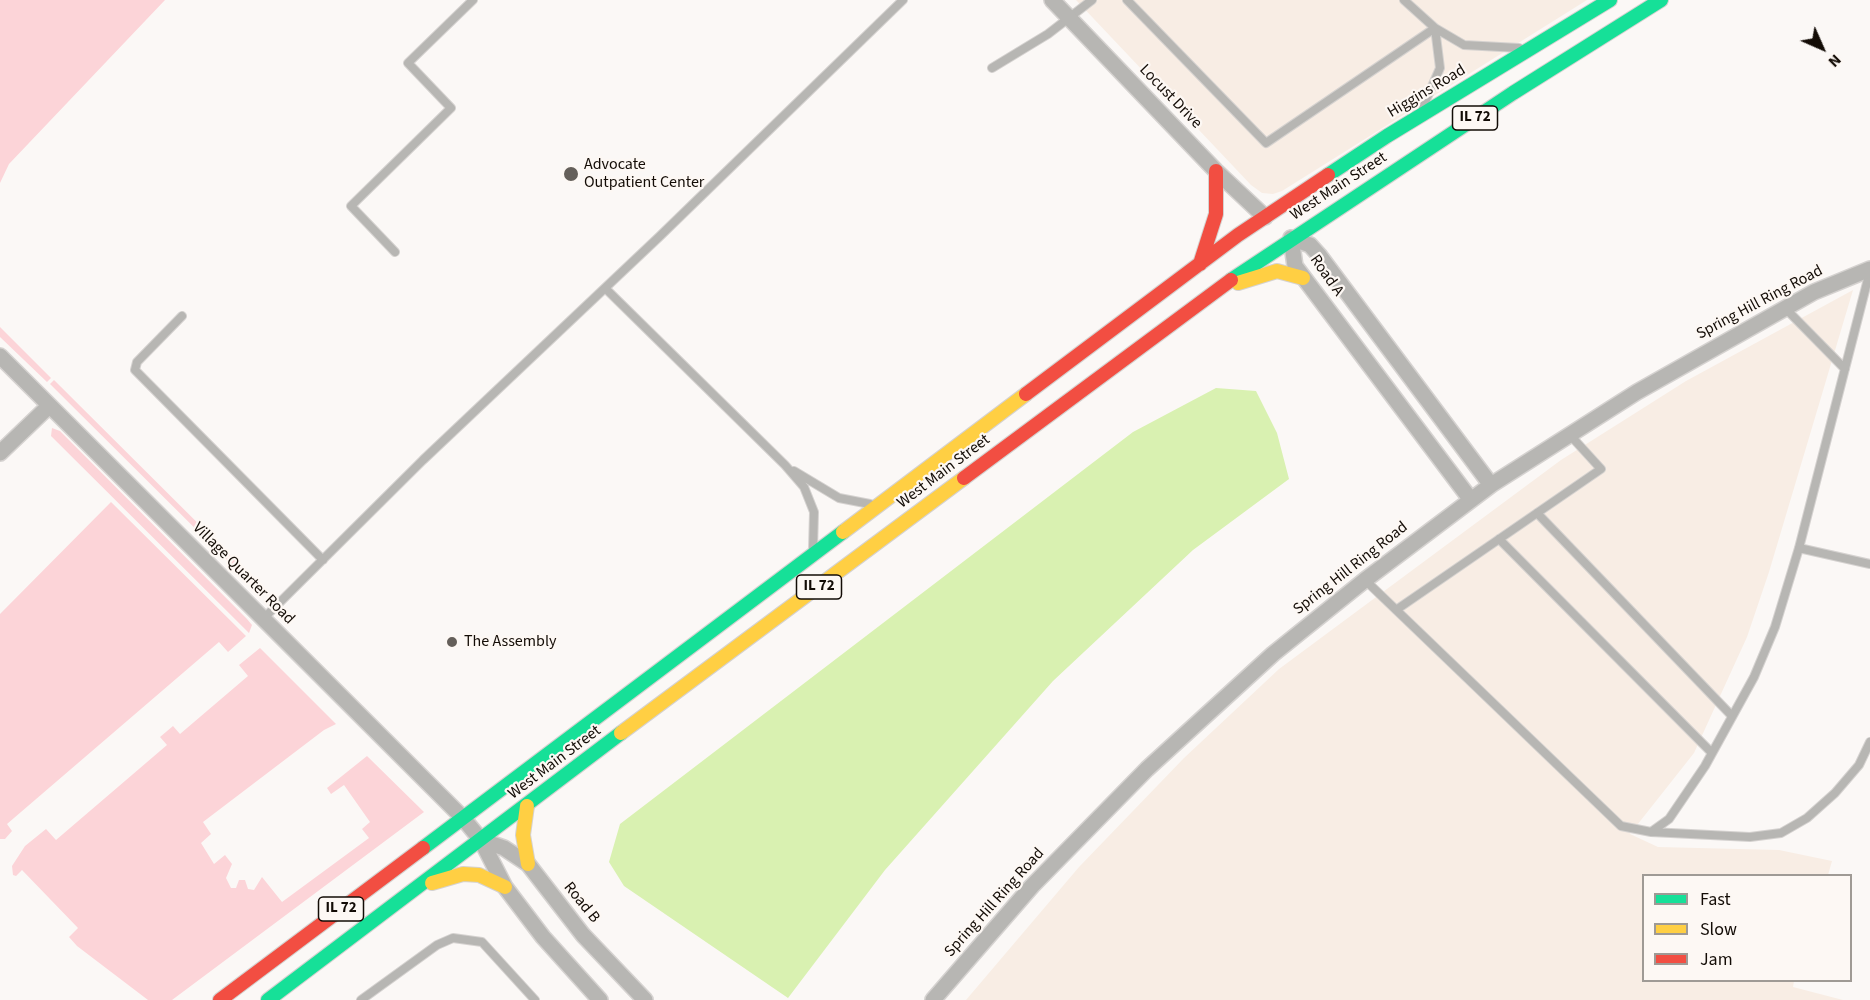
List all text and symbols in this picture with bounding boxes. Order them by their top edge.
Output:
north arrow [1792,18,1852,78]
text: N [1823,49,1846,72]
street label: Locust Drive [1135,61,1205,133]
street label: Higgins Road [1385,61,1469,123]
road number: IL 72 [1452,106,1498,130]
street label: West Main Street [1287,149,1391,225]
place label: Advocate Outpatient Center [584,155,704,193]
marker: Advocate Outpatient Center [562,165,580,183]
street label: Road A [1305,252,1347,300]
street label: Spring Hill Ring Road [1694,262,1826,344]
street label: West Main Street [894,431,994,513]
street label: Spring Hill Ring Road [1290,518,1412,620]
street label: Village Quarter Road [188,519,298,629]
road number: IL 72 [796,575,842,599]
place label: The Assembly [464,632,556,652]
marker: The Assembly [445,635,459,649]
street label: West Main Street [505,722,605,804]
street label: Spring Hill Ring Road [941,845,1049,961]
legend [1642,874,1852,982]
street label: Road B [559,879,603,927]
text: Fast [1700,887,1731,912]
road number: IL 72 [318,897,364,921]
text: Slow [1700,917,1737,942]
text: Jam [1700,947,1733,972]

